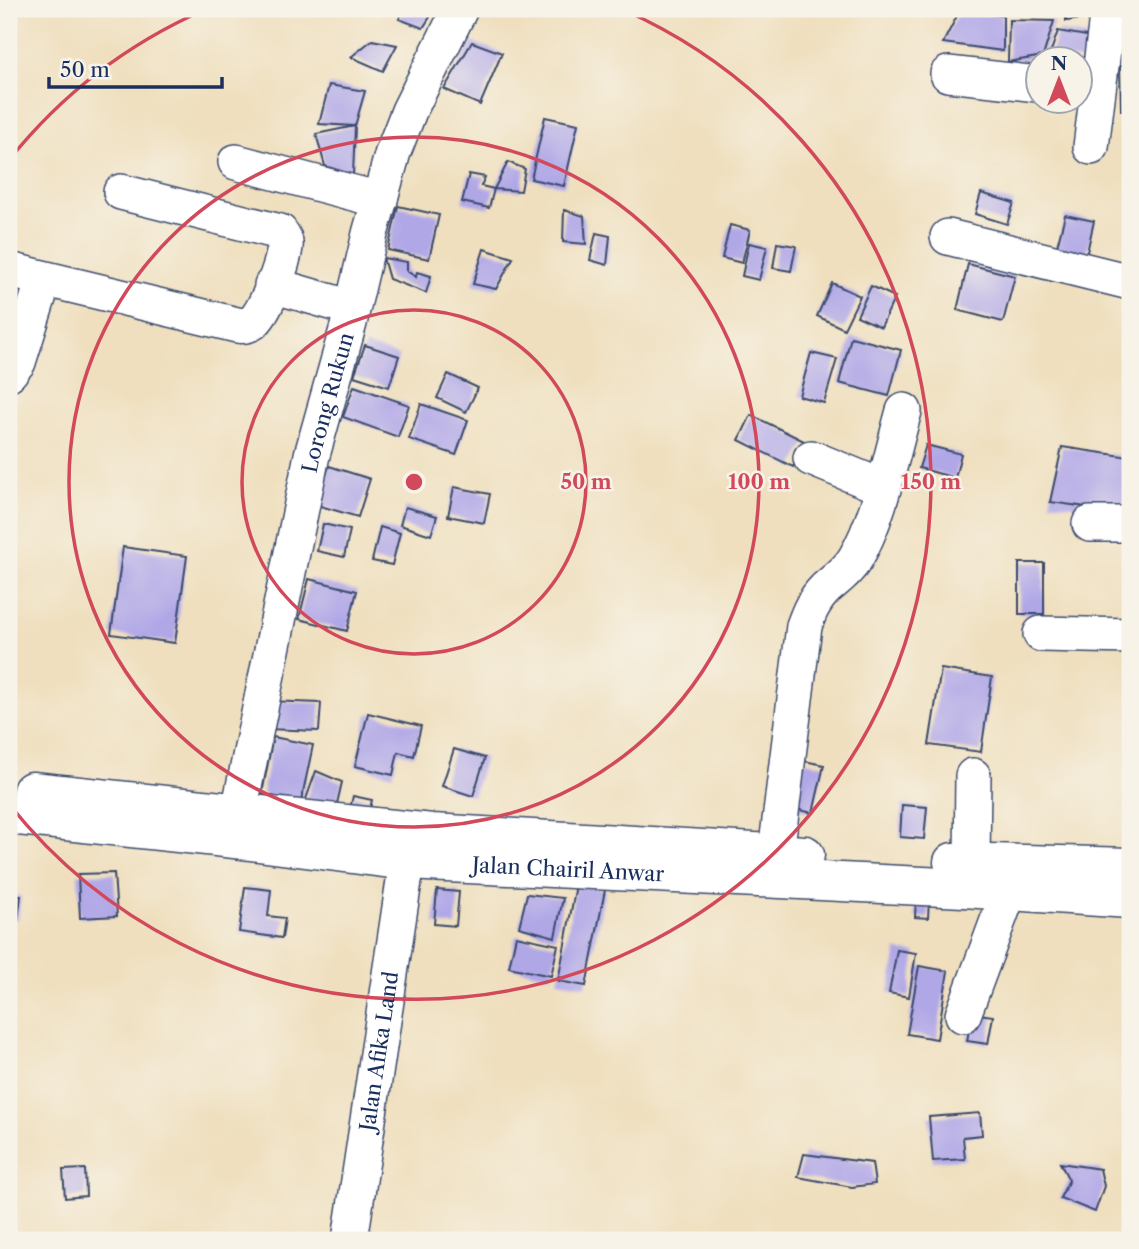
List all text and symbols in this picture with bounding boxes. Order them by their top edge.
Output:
scale bar [49,46,222,90]
north arrow [1024,46,1094,116]
text: N [1051,52,1067,75]
text: 50 m [60,57,110,82]
street label: Lorong Rukun [296,329,358,475]
text: 50 m [560,469,612,494]
text: 100 m [728,469,790,494]
text: 150 m [901,469,961,494]
centre of rings [402,470,426,494]
street label: Jalan Chairil Anwar [468,852,665,886]
street label: Jalan Afika Land [354,969,403,1136]

